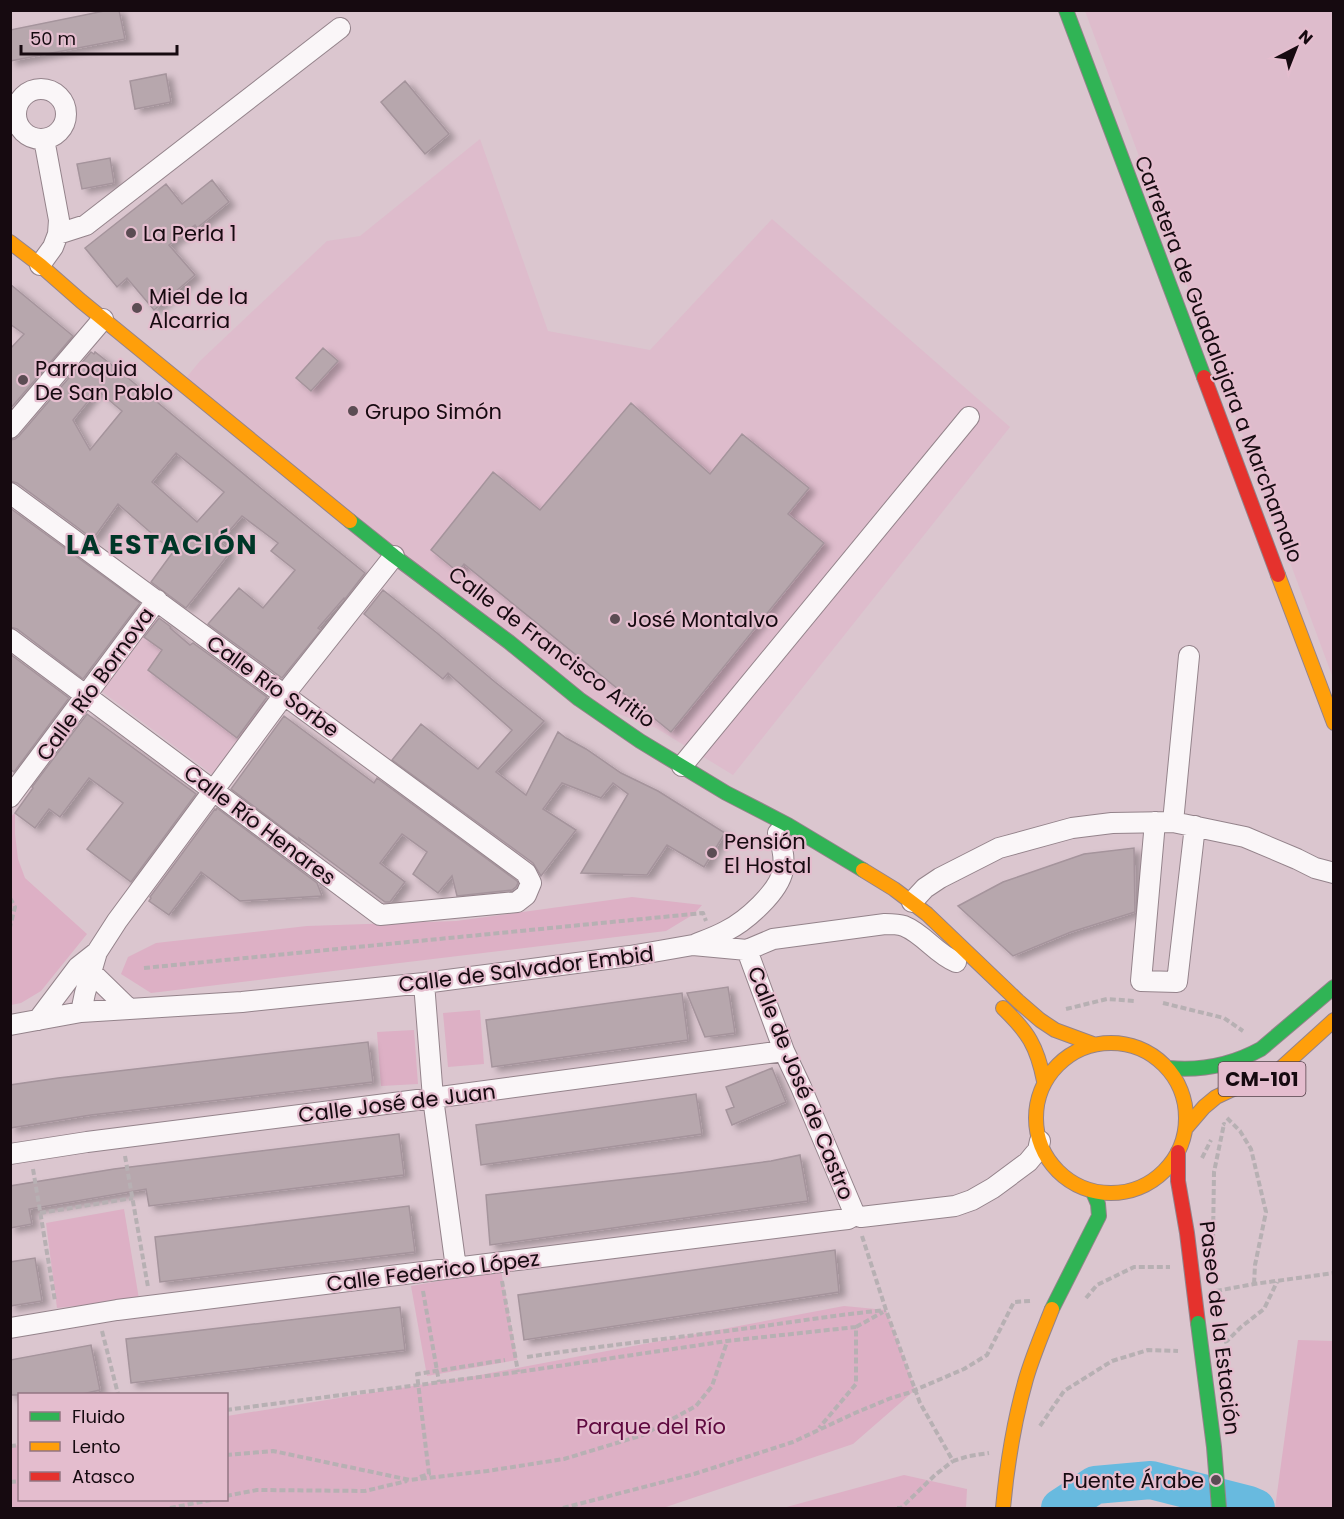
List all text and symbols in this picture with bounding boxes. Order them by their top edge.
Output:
scale bar [21,18,177,56]
north arrow [1266,18,1326,78]
text: N [1294,25,1318,50]
text: 50 m [30,26,76,51]
street label: Carretera de Guadalajara a Marchamalo [1128,151,1310,567]
place label: La Perla 1 [143,219,237,248]
marker: La Perla 1 [124,226,138,240]
place label: Miel de la Alcarria [149,282,248,335]
marker: Miel de la Alcarria [130,301,144,315]
place label: Parroquia De San Pablo [35,354,173,407]
marker: Parroquia De San Pablo [16,373,30,387]
place label: Grupo Simón [365,397,502,426]
marker: Grupo Simón [346,404,360,418]
district label: LA ESTACIÓN [66,526,258,563]
street label: Calle de Francisco Aritio [443,559,661,735]
street label: Calle Río Bornova [29,601,161,767]
place label: José Montalvo [627,605,778,634]
marker: José Montalvo [608,612,622,626]
street label: Calle Río Sorbe [201,628,345,744]
street label: Calle Río Henares [178,758,342,892]
place label: Pensión El Hostal [724,827,812,880]
marker: Pensión El Hostal [705,846,719,860]
street label: Calle de Salvador Embid [397,939,655,999]
street label: Calle de José de Castro [741,962,861,1204]
road number: CM-101 [1218,1062,1306,1096]
street label: Calle José de Juan [297,1077,497,1129]
street label: Paseo de la Estación [1192,1219,1248,1437]
street label: Calle Federico López [325,1244,541,1298]
legend [18,1393,228,1501]
text: Fluido [72,1404,125,1429]
park label: Parque del Río [576,1412,726,1441]
text: Lento [72,1434,121,1459]
text: Atasco [72,1464,135,1489]
place label: Puente Árabe [1062,1466,1204,1495]
marker: Puente Árabe [1209,1473,1223,1487]

